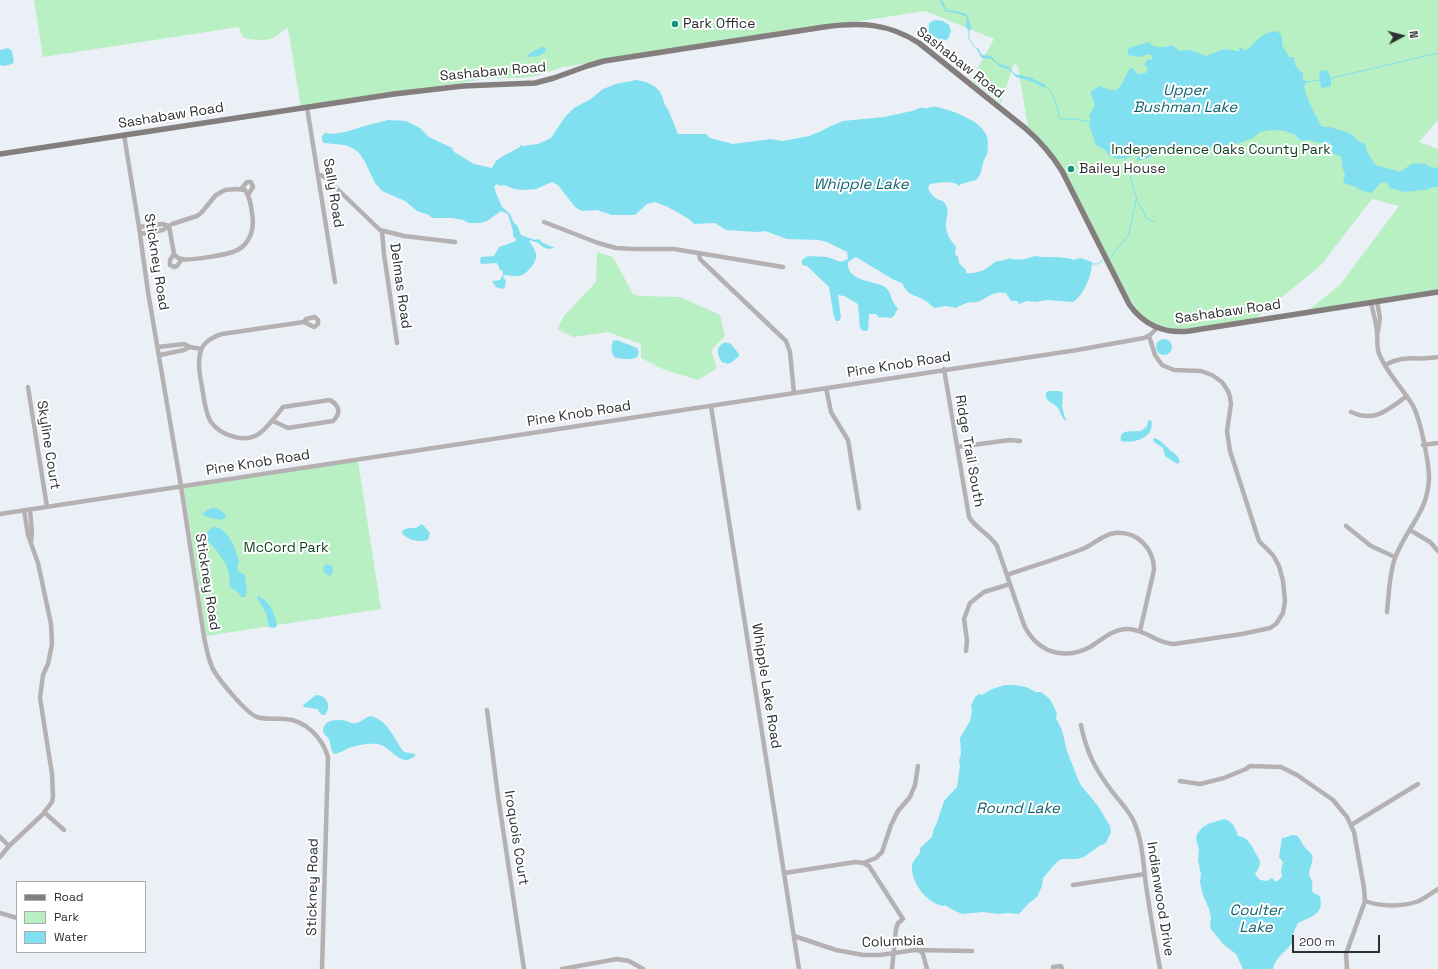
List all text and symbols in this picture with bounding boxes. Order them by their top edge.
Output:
place label: Park Office [683,16,756,32]
north arrow [1382,16,1422,56]
marker: Park Office [670,19,680,29]
street label: Sashabaw Road [913,24,1007,102]
text: N [1407,30,1421,39]
street label: Sashabaw Road [439,59,547,85]
water label: Upper Bushman Lake [1133,82,1237,117]
street label: Sashabaw Road [117,99,225,133]
park label: Independence Oaks County Park [1111,142,1331,158]
street label: Sally Road [319,157,347,229]
place label: Bailey House [1079,161,1166,177]
marker: Bailey House [1066,164,1076,174]
water label: Whipple Lake [813,176,909,194]
street label: Stickney Road [140,212,172,312]
street label: Delmas Road [386,242,414,330]
street label: Sashabaw Road [1174,296,1282,328]
street label: Pine Knob Road [846,348,952,382]
street label: Ridge Trail South [951,394,987,508]
street label: Pine Knob Road [526,397,632,431]
street label: Skyline Court [33,399,63,491]
street label: Pine Knob Road [205,446,311,480]
street label: Stickney Road [191,532,223,632]
park label: McCord Park [244,540,328,556]
street label: Whipple Lake Road [748,622,784,750]
street label: Iroquois Court [500,789,532,887]
water label: Round Lake [976,800,1060,818]
street label: Stickney Road [304,838,322,936]
street label: Indianwood Drive [1143,841,1177,957]
legend [16,881,146,953]
text: Road [54,889,83,905]
water label: Coulter Lake [1230,902,1282,937]
text: Park [54,909,79,925]
scale bar [1294,927,1382,953]
text: Water [54,929,88,945]
street label: Columbia [862,933,924,951]
text: 200 m [1299,934,1335,950]

